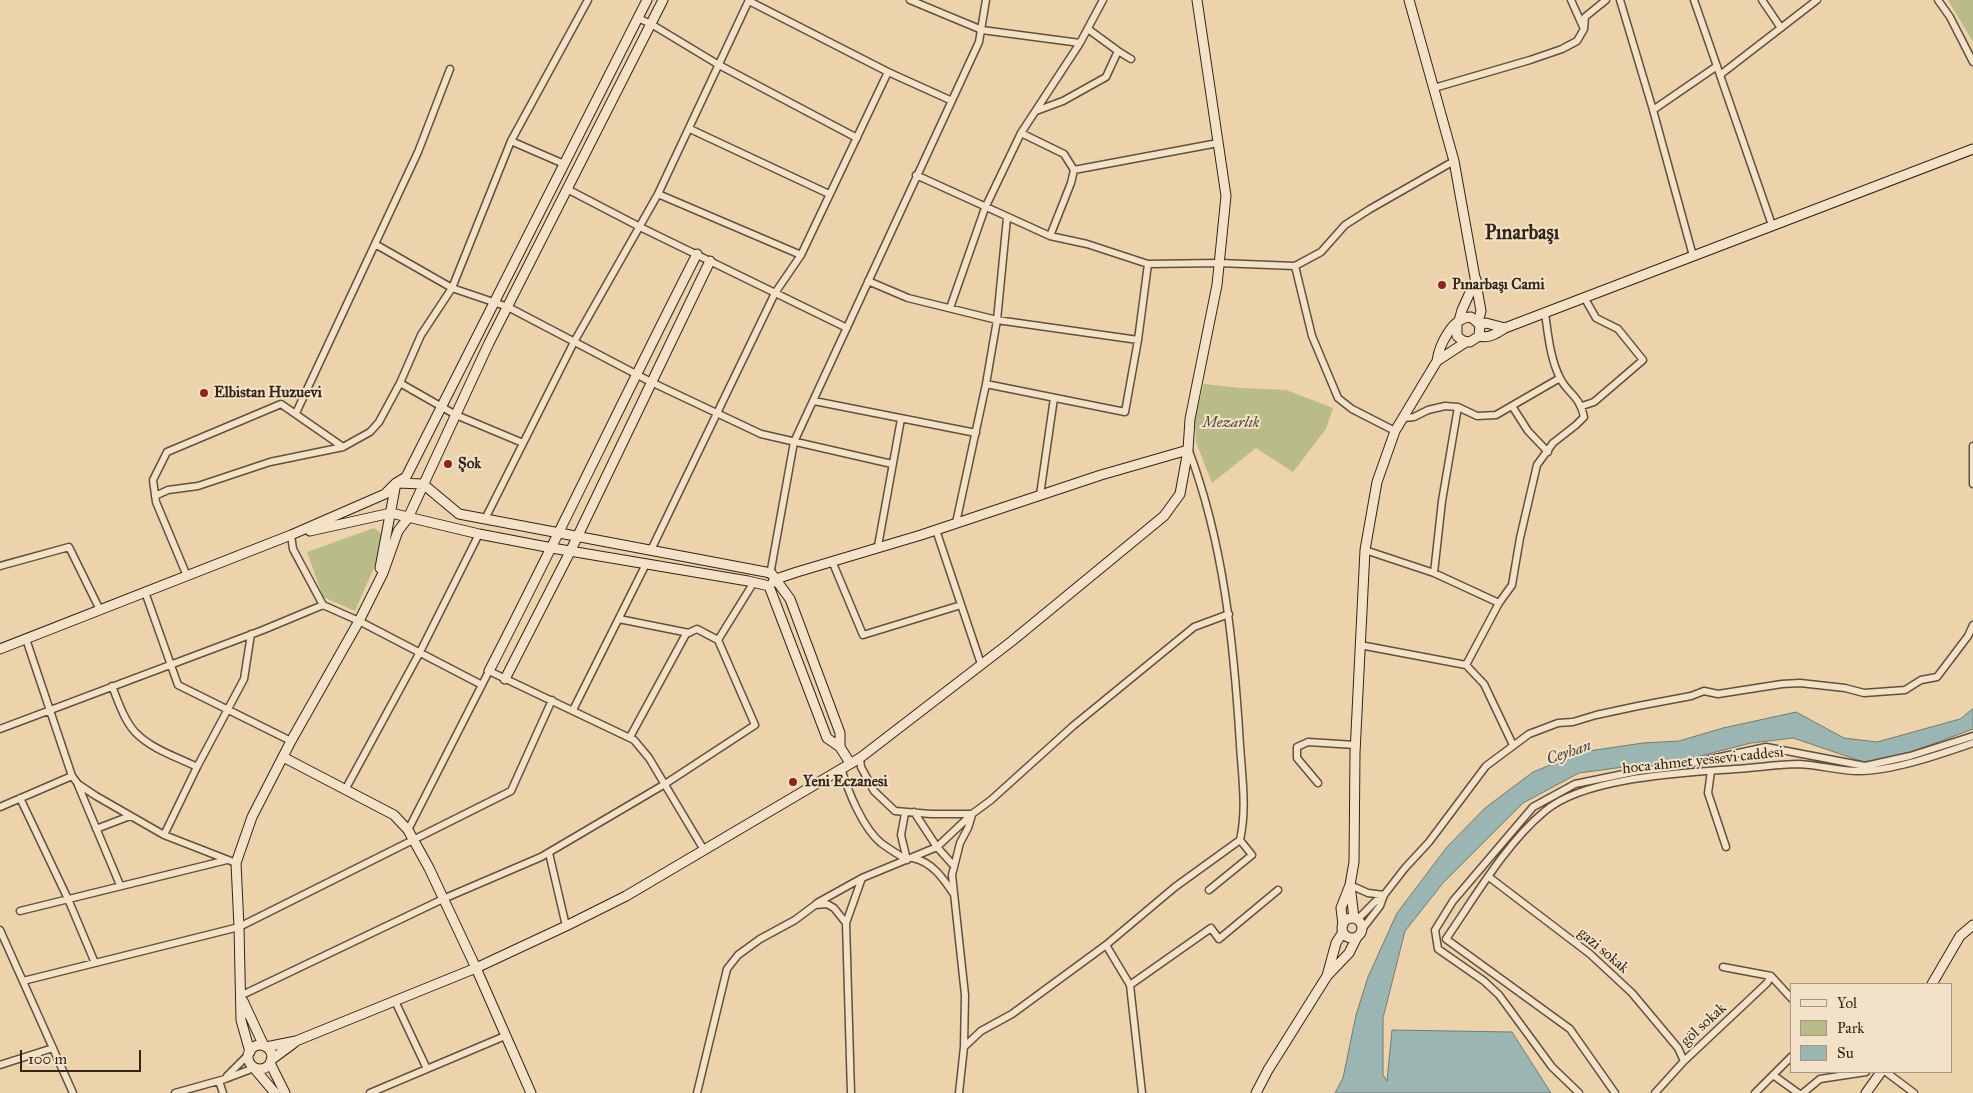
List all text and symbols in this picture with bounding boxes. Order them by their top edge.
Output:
district label: Pınarbaşı [1485,222,1559,246]
place label: Pınarbaşı Cami [1452,276,1545,294]
marker: Pınarbaşı Cami [1436,279,1448,291]
place label: Elbistan Huzuevi [214,384,322,402]
marker: Elbistan Huzuevi [198,387,210,399]
park label: Mezarlık [1202,414,1260,432]
place label: Şok [458,455,481,473]
marker: Şok [442,458,454,470]
water label: Ceyhan [1544,736,1594,770]
street label: hoca ahmet yessevi caddesi [1621,744,1785,778]
place label: Yeni Eczanesi [803,773,888,791]
marker: Yeni Eczanesi [787,776,799,788]
street label: gazi sokak [1574,925,1632,977]
legend [1790,983,1953,1073]
text: Yol [1837,994,1857,1012]
street label: göl sokak [1678,1000,1730,1050]
text: Park [1837,1019,1864,1037]
scale bar [22,1040,144,1072]
text: Su [1837,1044,1854,1062]
text: 100 m [28,1050,67,1068]

